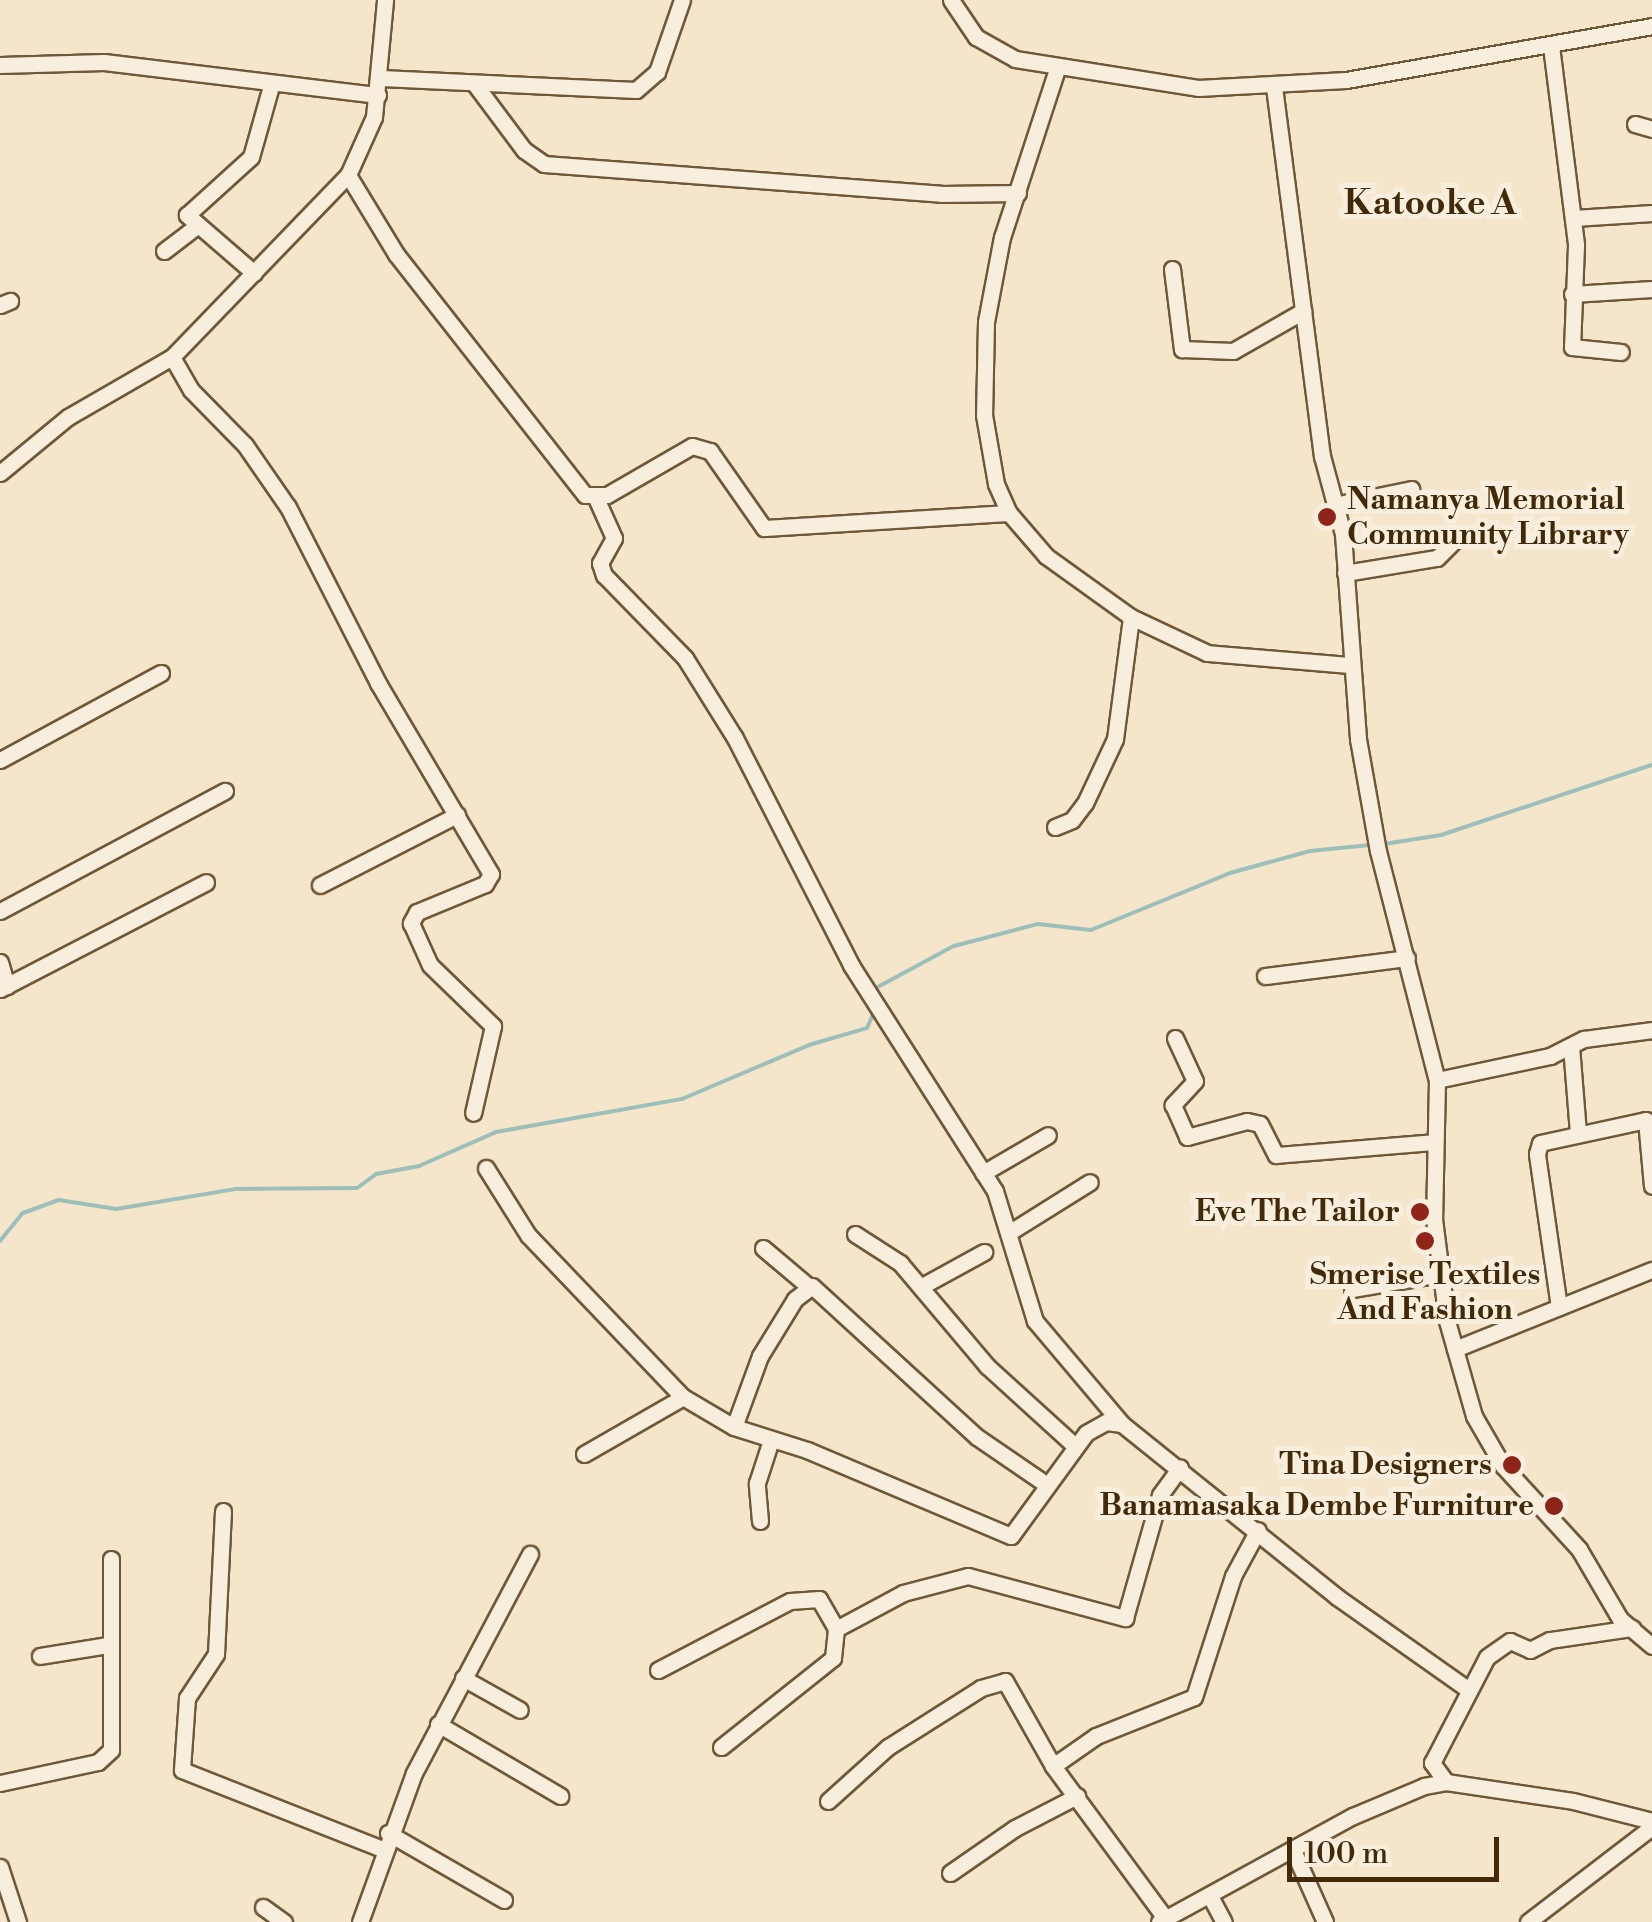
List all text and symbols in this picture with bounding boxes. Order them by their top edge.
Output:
district label: Katooke A [1344,183,1516,225]
place label: Namanya Memorial Community Library [1347,482,1629,552]
marker: Namanya Memorial Community Library [1316,506,1338,528]
place label: Eve The Tailor [1195,1194,1400,1230]
marker: Eve The Tailor [1409,1201,1431,1223]
marker: Smerise Textiles And Fashion [1414,1230,1436,1252]
place label: Smerise Textiles And Fashion [1310,1257,1540,1328]
place label: Tina Designers [1279,1447,1492,1483]
marker: Tina Designers [1501,1454,1523,1476]
place label: Banamasaka Dembe Furniture [1099,1488,1534,1524]
marker: Banamasaka Dembe Furniture [1543,1495,1565,1517]
scale bar [1292,1817,1504,1879]
text: 100 m [1304,1835,1388,1873]

